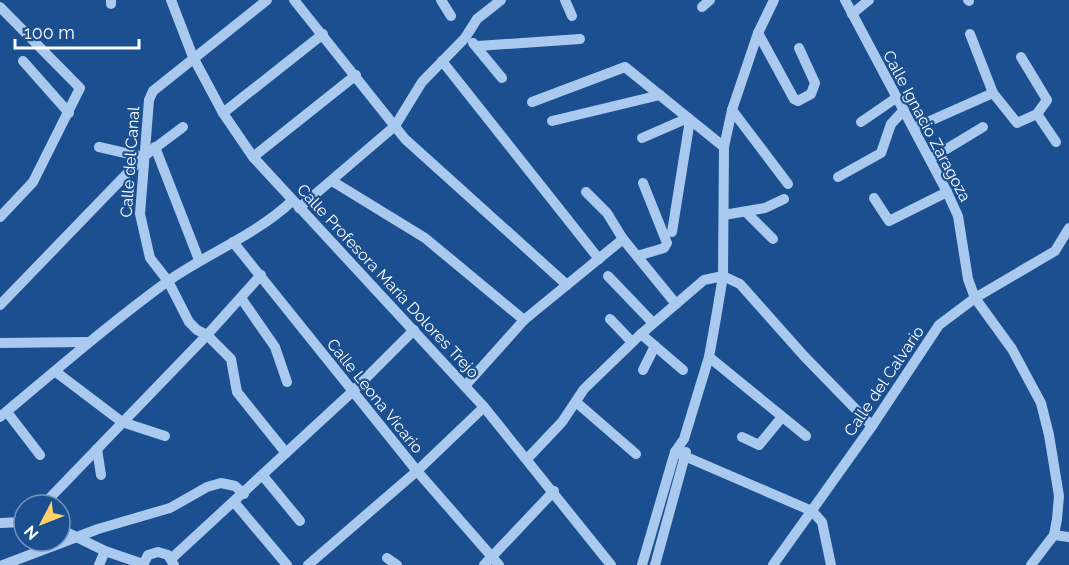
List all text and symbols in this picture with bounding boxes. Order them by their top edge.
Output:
scale bar [15,12,140,50]
text: 100 m [24,22,75,43]
street label: Calle Ignacio Zaragoza [879,47,975,205]
street label: Calle del Canal [117,105,143,218]
street label: Calle Profesora María Dolores Trejo [293,180,483,382]
street label: Calle del Calvario [840,322,928,440]
street label: Calle Leona Vicario [323,335,427,457]
north arrow [12,493,72,553]
text: N [20,522,42,544]

